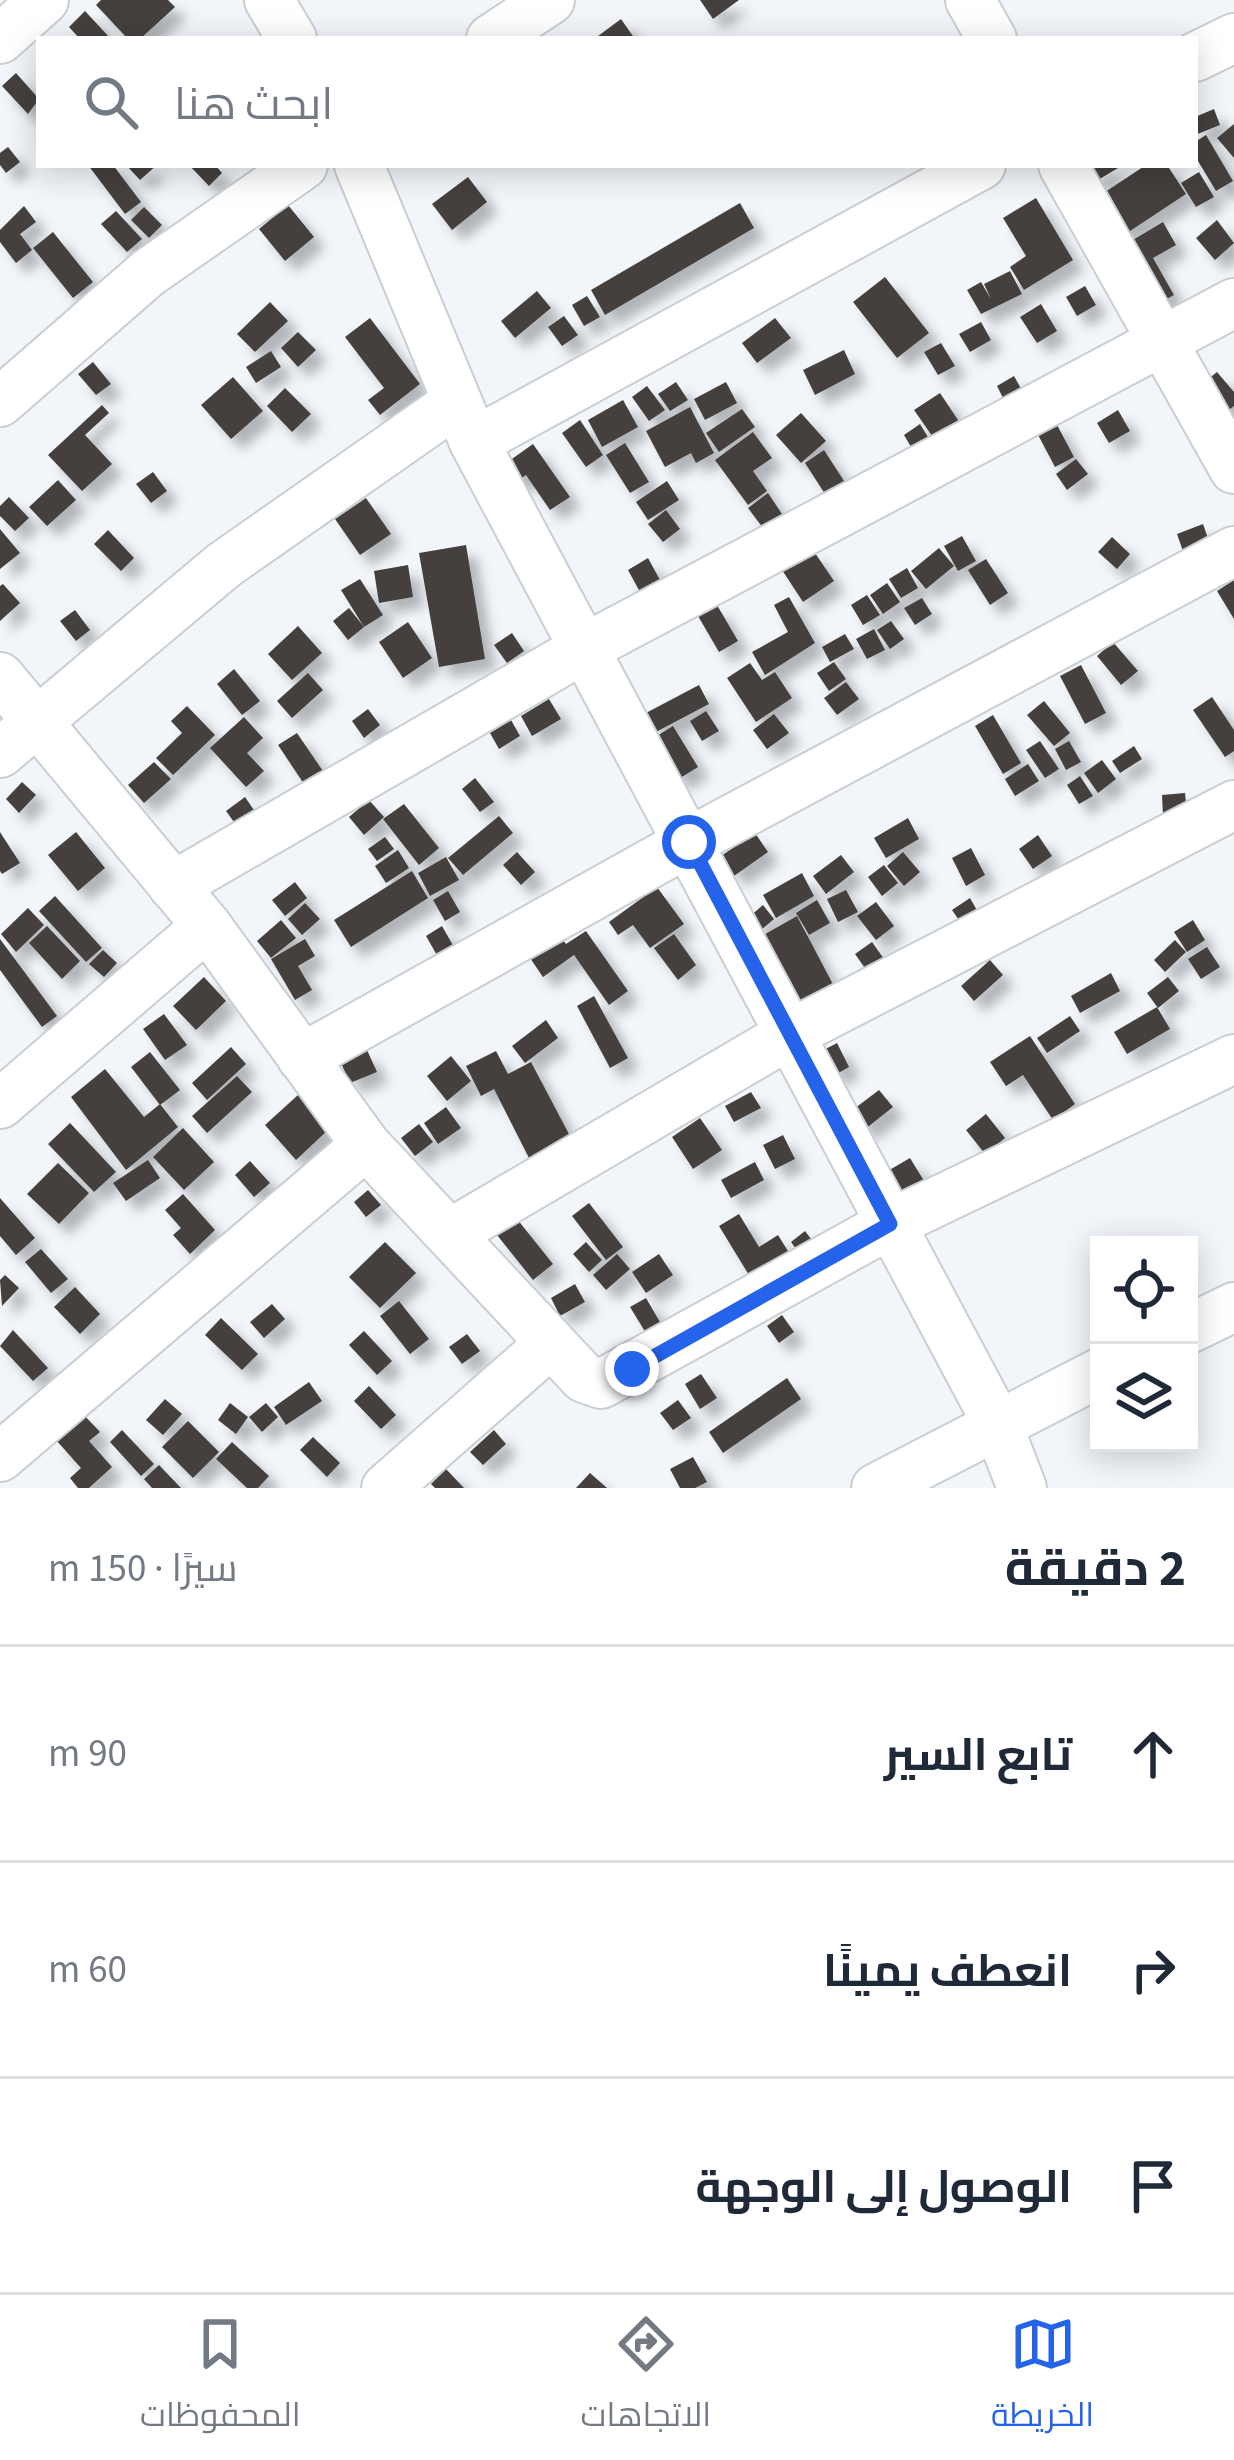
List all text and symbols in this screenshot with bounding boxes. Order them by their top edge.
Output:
search box [36,36,1198,168]
icon: search [78,69,144,135]
text: ابحث هنا [174,73,333,137]
route start [662,815,716,869]
map controls [1090,1236,1198,1452]
button: locate [1090,1236,1198,1344]
route end [605,1342,659,1396]
button: layers [1090,1344,1198,1452]
text: 2 دقيقة [1005,1533,1186,1605]
text: سيرًا · 150 m [48,1541,238,1597]
icon: ahead [1120,1721,1186,1787]
text: تابع السير [884,1724,1072,1788]
text: 90 m [48,1726,127,1782]
icon: right [1120,1937,1186,2003]
text: انعطف يمينًا [823,1940,1072,2004]
text: 60 m [48,1942,127,1998]
icon: arrive [1120,2153,1186,2219]
text: الوصول إلى الوجهة [695,2156,1072,2220]
tab: المحفوظات [140,2311,301,2445]
tab: الاتجاهات [580,2311,711,2445]
tab: الخريطة [991,2311,1094,2445]

